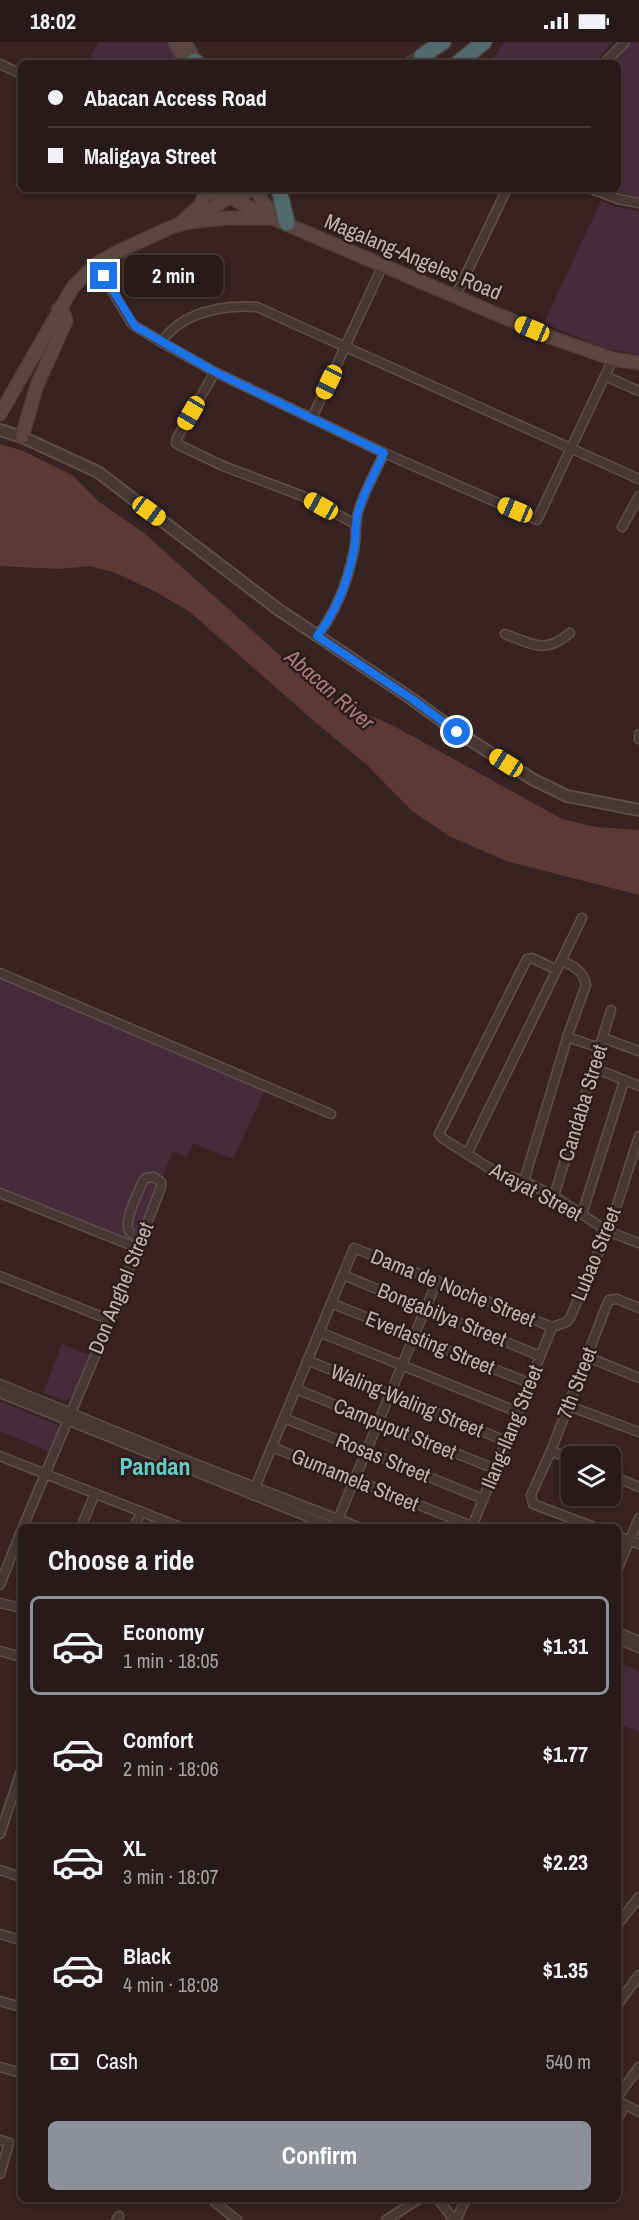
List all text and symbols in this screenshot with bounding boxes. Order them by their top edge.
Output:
text: 18:02 [30,6,76,36]
text: Abacan Access Road [84,83,267,113]
text: Maligaya Street [84,141,216,171]
street label: Magalang-Angeles Road [320,206,506,307]
callout: 2 min [125,255,224,297]
route end [90,262,117,289]
text: 2 min [152,262,195,289]
car [512,314,552,344]
car [313,362,345,402]
car [174,393,208,433]
car [301,489,341,523]
car [129,493,169,529]
car [495,495,535,525]
water label: Abacan River [278,641,382,737]
route start [443,718,470,745]
car [486,746,526,780]
street label: Candaba Street [551,1041,614,1165]
street label: Arayat Street [484,1155,588,1228]
street label: Lubao Street [564,1202,628,1305]
street label: Don Anghel Street [81,1217,160,1358]
street label: Dama de Noche Street [367,1241,540,1334]
street label: Bongabilya Street [373,1275,511,1354]
street label: Everlasting Street [361,1303,499,1382]
street label: 7th Street [550,1343,604,1423]
street label: Waling-Waling Street [326,1357,488,1444]
street label: Ilang-Ilang Street [474,1360,550,1493]
street label: Campuput Street [329,1391,461,1466]
street label: Rosas Street [332,1425,435,1490]
street label: Gumamela Street [287,1441,423,1518]
map controls [561,1446,621,1506]
button: layers [561,1446,621,1506]
district label: Pandan [119,1450,191,1482]
text: Choose a ride [48,1542,194,1578]
text: Economy [123,1617,204,1647]
icon: car [51,1619,105,1673]
text: $1.31 [543,1631,588,1661]
text: 1 min · 18:05 [123,1647,219,1674]
text: Comfort [123,1725,193,1755]
icon: car [51,1727,105,1781]
text: $1.77 [543,1739,588,1769]
text: 2 min · 18:06 [123,1755,219,1782]
text: XL [123,1833,146,1863]
icon: car [51,1835,105,1889]
text: $2.23 [543,1847,588,1877]
text: 3 min · 18:07 [123,1863,219,1890]
text: Black [123,1941,171,1971]
icon: car [51,1943,105,1997]
text: $1.35 [543,1955,588,1985]
text: 4 min · 18:08 [123,1971,219,1998]
icon: cash [48,2045,81,2078]
text: Cash [96,2046,138,2076]
text: 540 m [545,2048,591,2075]
button: Confirm [48,2121,591,2190]

